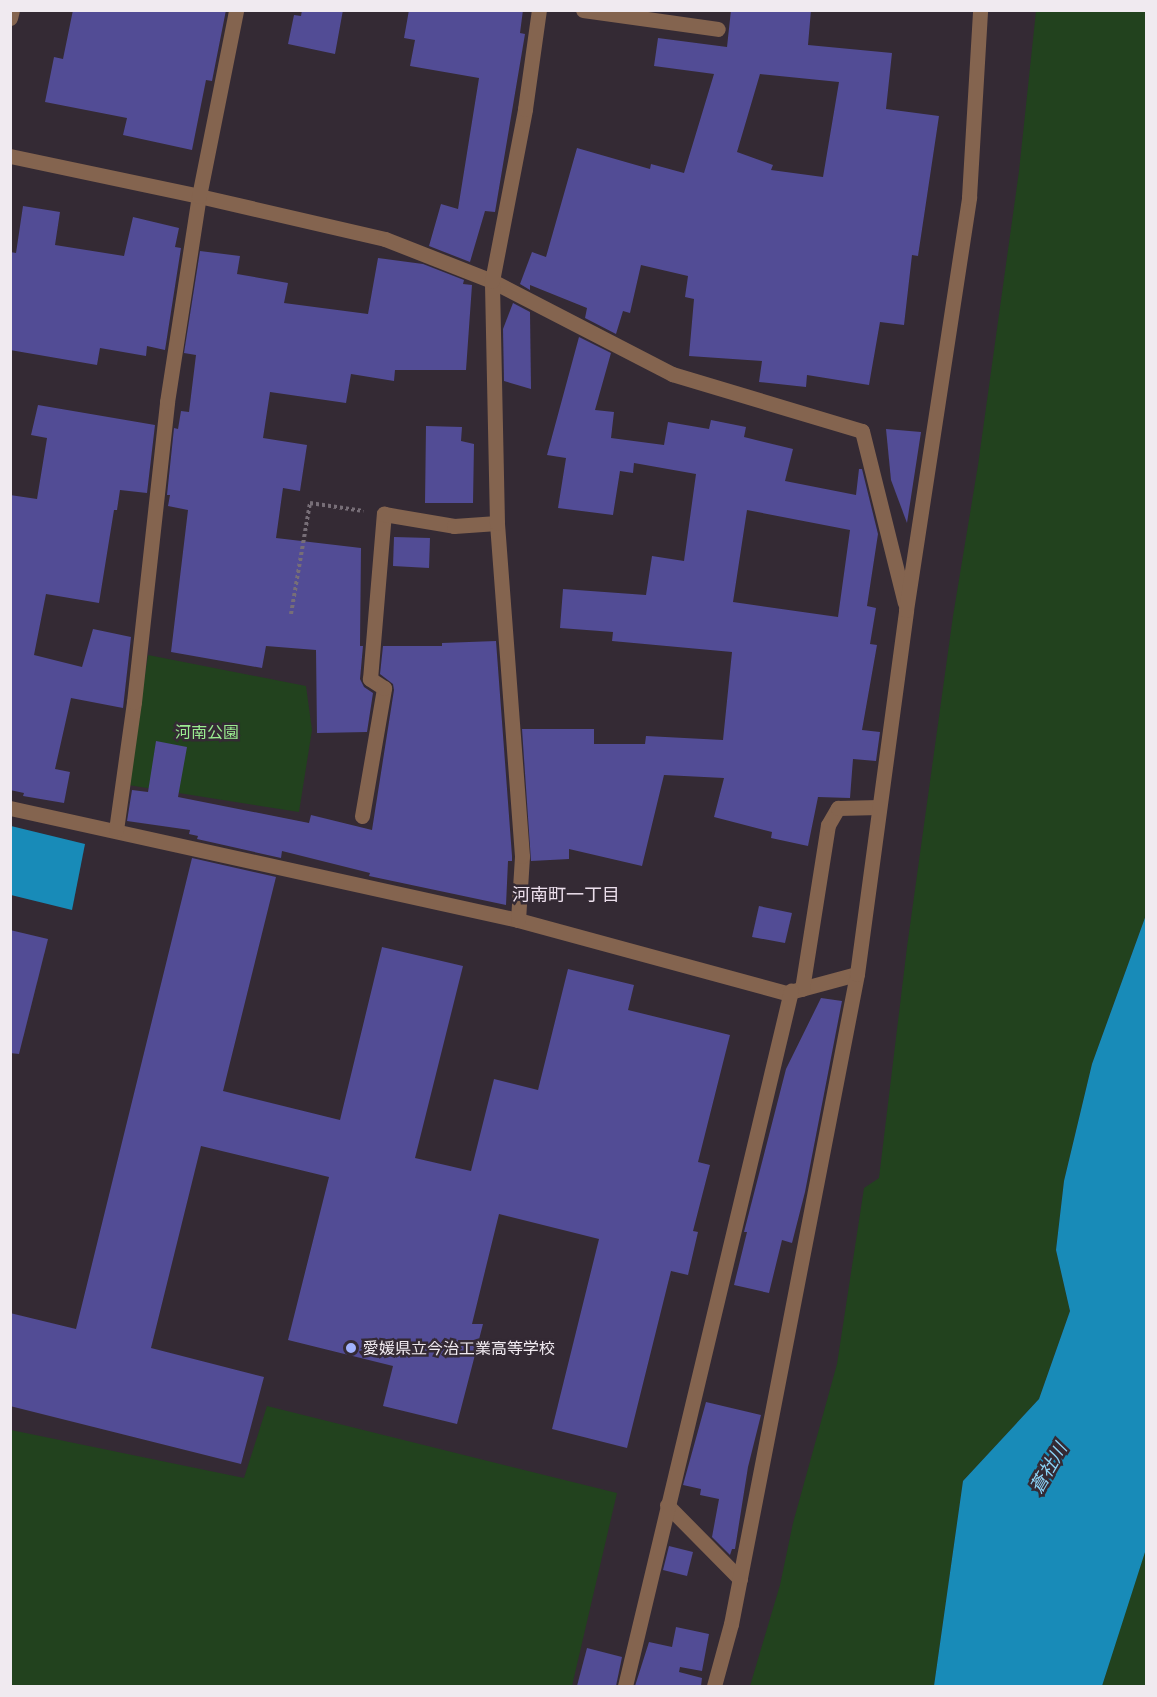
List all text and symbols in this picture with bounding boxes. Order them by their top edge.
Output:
park label: 河南公園 [175,722,239,742]
district label: 河南町一丁目 [512,883,620,905]
place label: 愛媛県立今治工業高等学校 [363,1338,555,1358]
marker: 愛媛県立今治工業高等学校 [344,1341,358,1355]
water label: 蒼社川 [1025,1439,1071,1497]

